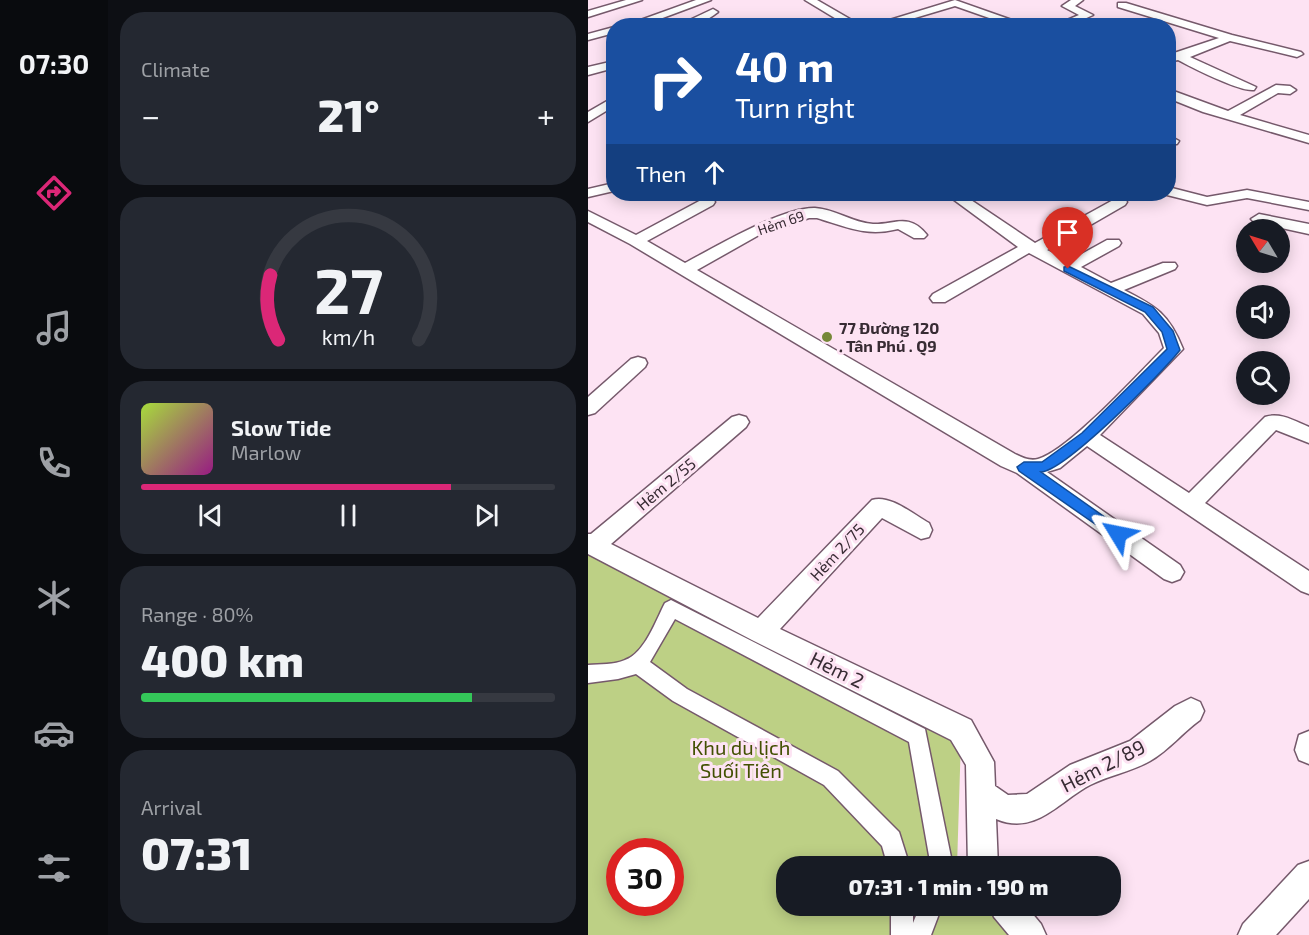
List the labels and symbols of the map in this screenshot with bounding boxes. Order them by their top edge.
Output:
street label: Hẻm 69 [755,207,806,238]
pin [1042,207,1093,269]
north arrow [1236,219,1290,273]
place label: 77 Đường 120 . Tân Phú . Q9 [839,318,939,356]
marker: 77 Đường 120 . Tân Phú . Q9 [820,330,834,344]
street label: Hẻm 2/55 [632,453,699,514]
position arrow [1086,502,1150,566]
street label: Hẻm 2/75 [806,519,868,584]
street label: Hẻm 2 [806,646,868,692]
street label: Hẻm 2/89 [1056,734,1149,797]
park label: Khu du lịch Suối Tiên [692,735,790,782]
speed limit sign: 30 [606,838,684,916]

